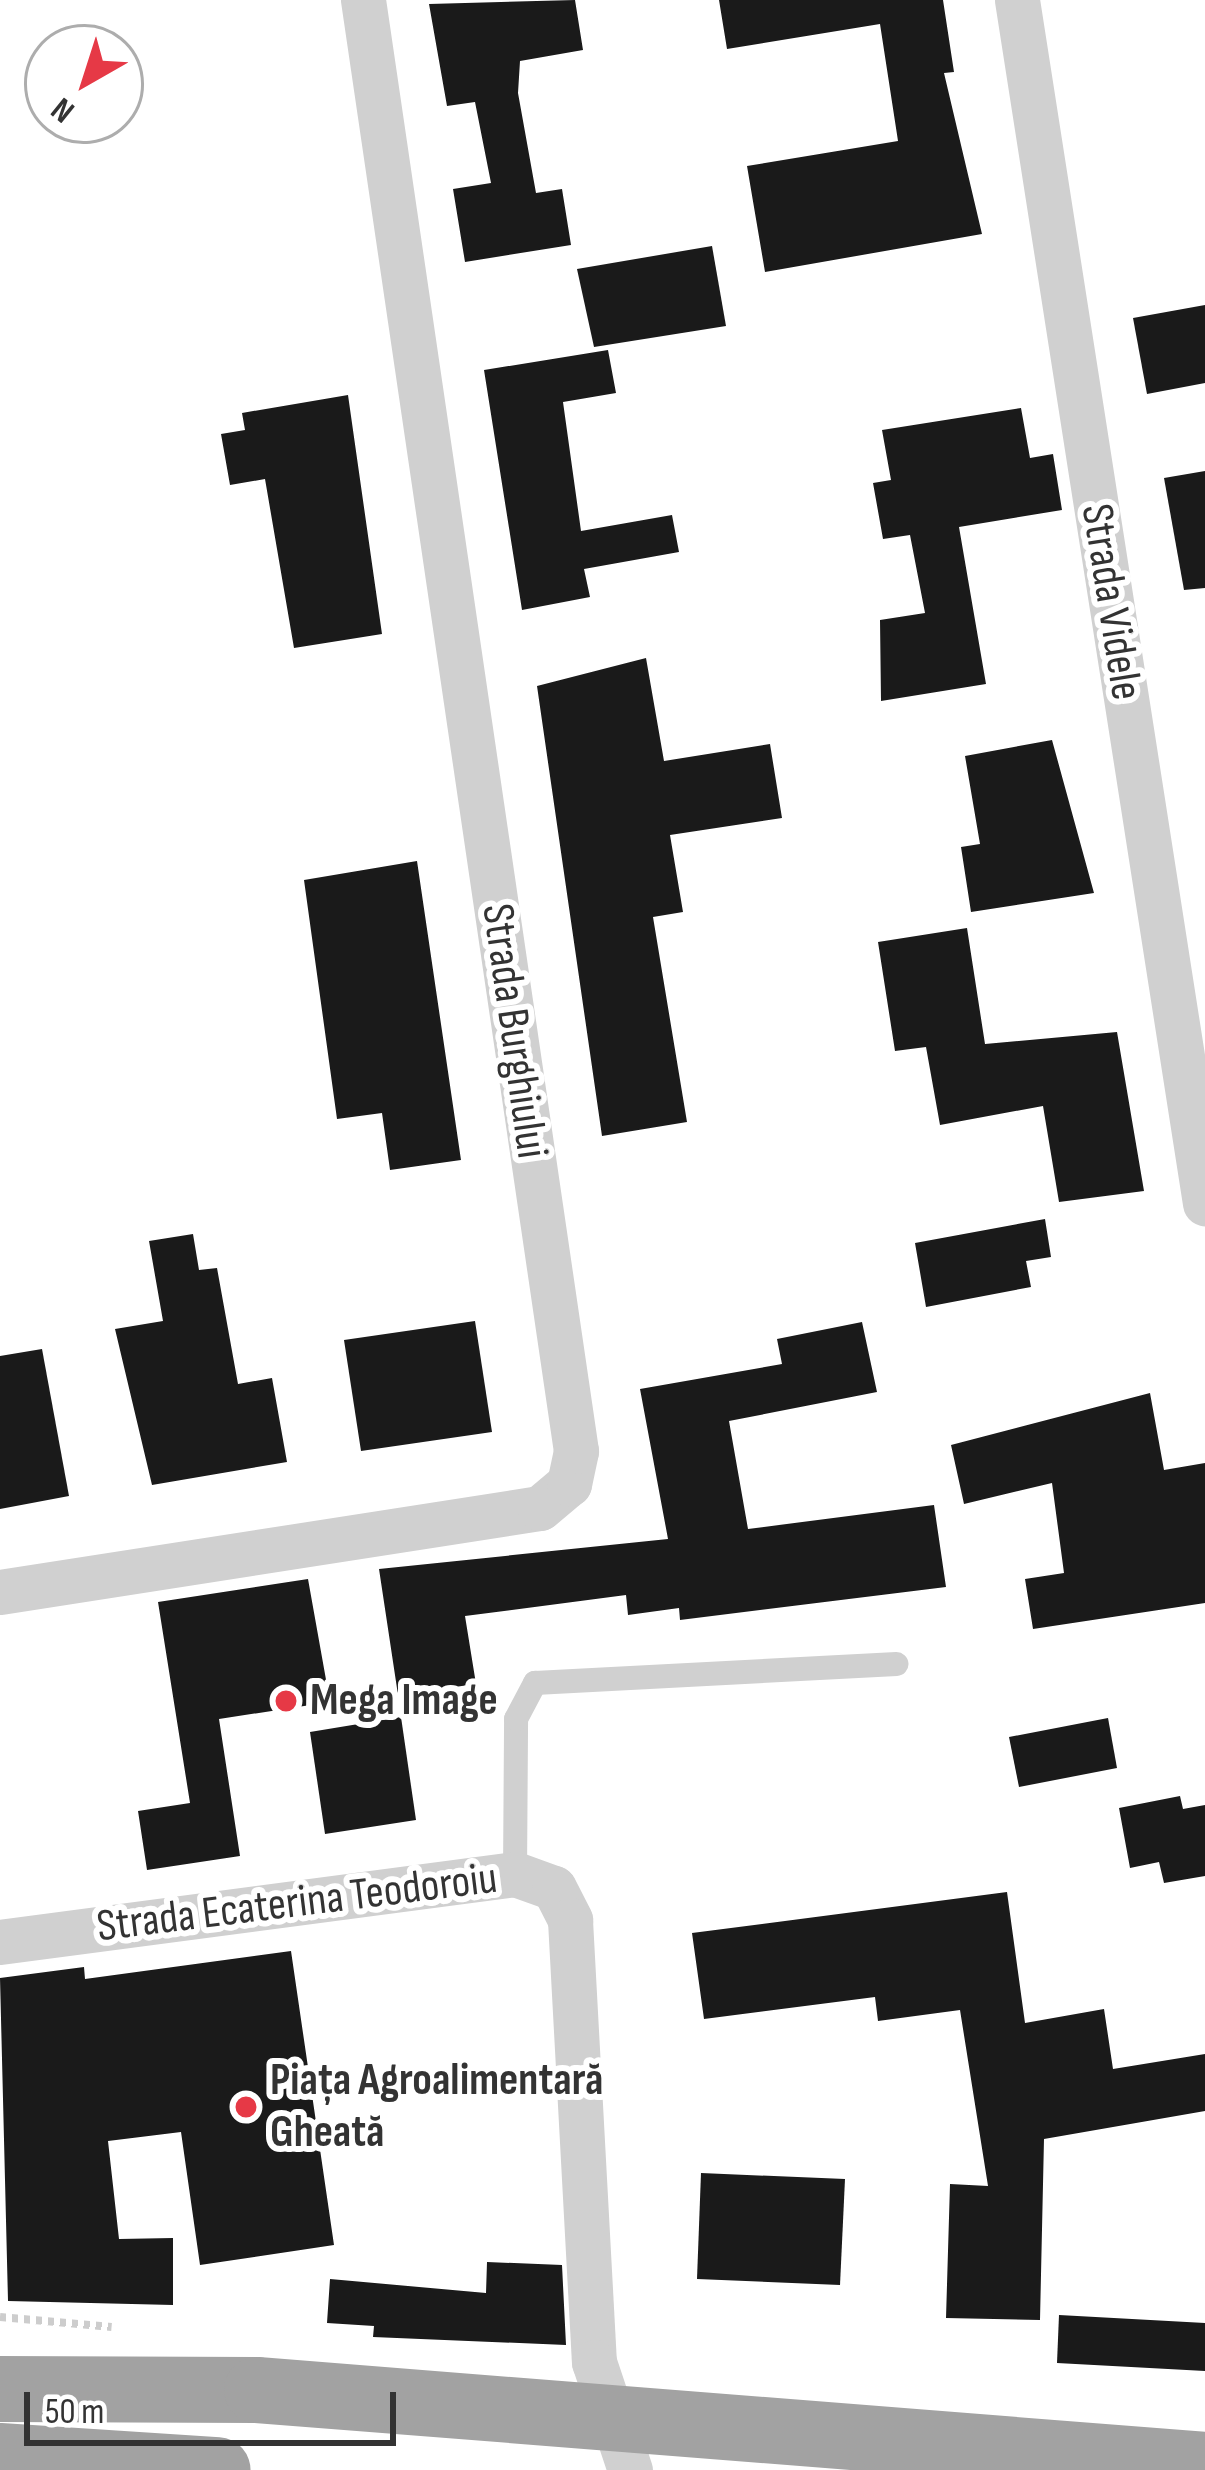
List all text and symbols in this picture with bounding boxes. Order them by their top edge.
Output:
north arrow [24,24,144,144]
text: N [44,89,83,131]
street label: Strada Videle [1069,500,1153,704]
street label: Strada Burghiului [469,900,559,1162]
place label: Mega Image [310,1674,498,1728]
marker: Mega Image [273,1688,299,1714]
street label: Strada Ecaterina Teodoroiu [94,1852,500,1954]
place label: Piața Agroalimentară Gheată [270,2054,603,2160]
marker: Piața Agroalimentară Gheată [233,2094,259,2120]
scale bar [30,2368,402,2442]
text: 50 m [45,2391,104,2434]

